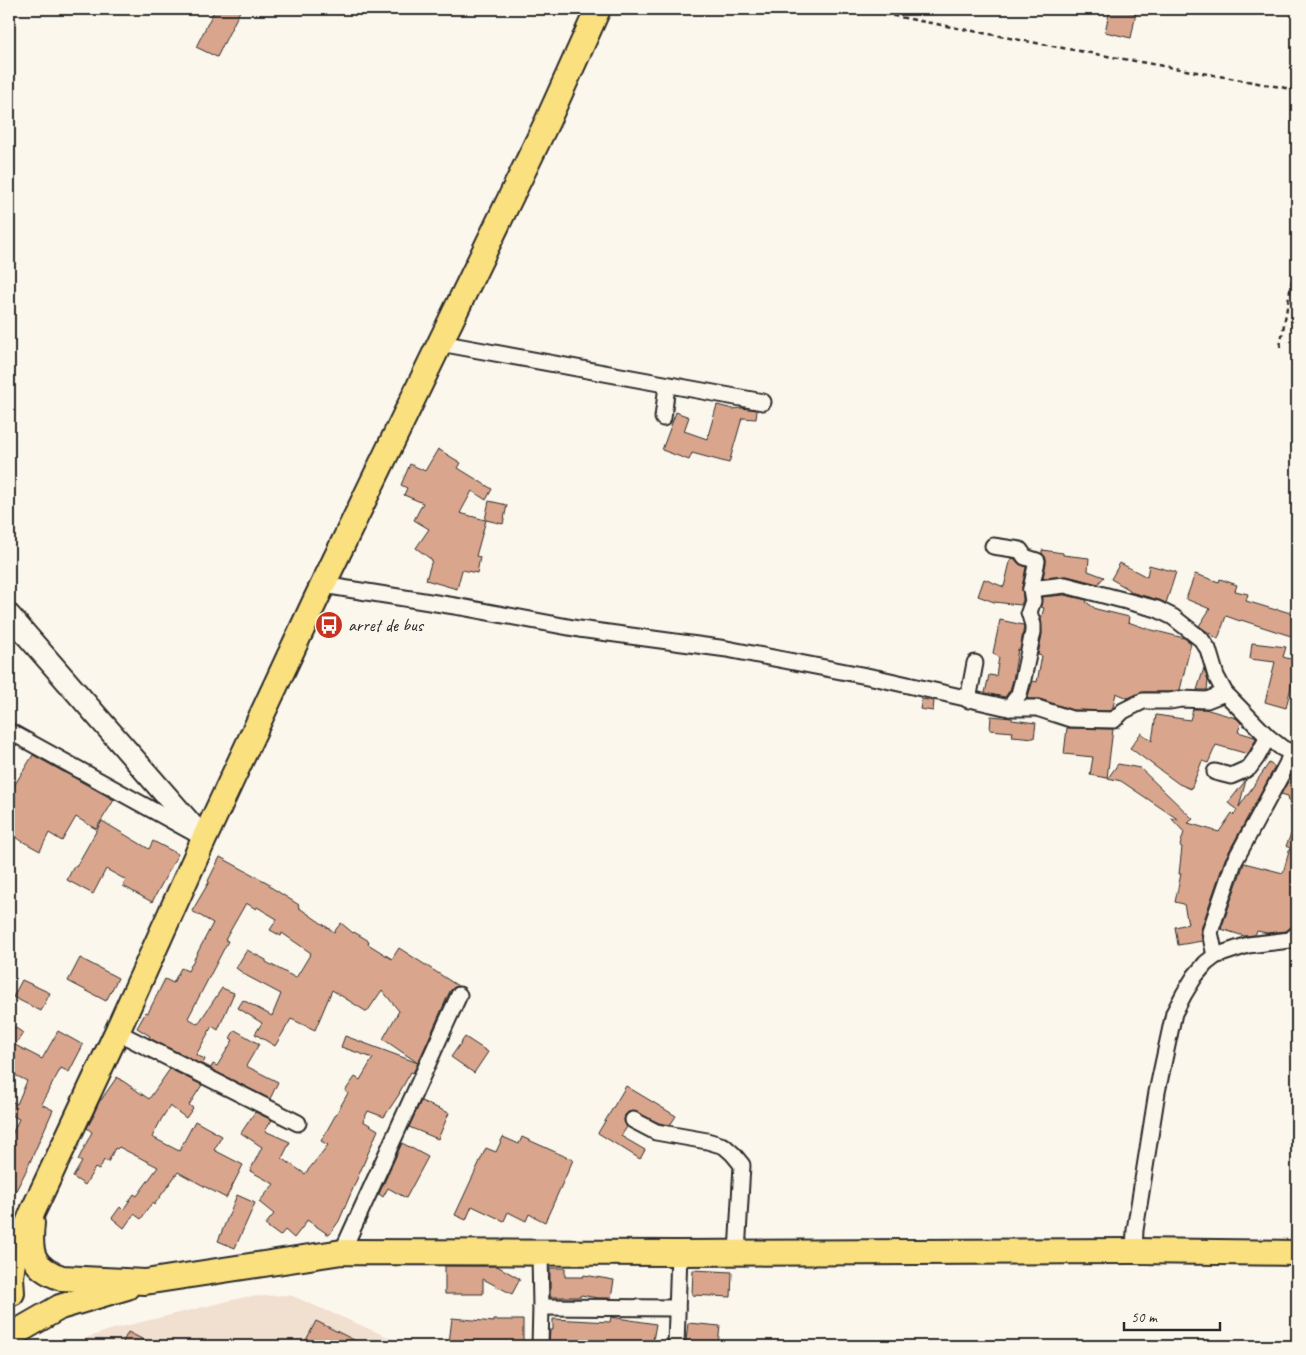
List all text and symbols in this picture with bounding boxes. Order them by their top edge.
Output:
bus stop icon: arret de bus [314,610,344,640]
place label: arret de bus [348,614,425,636]
scale bar [1124,1300,1220,1332]
text: 50 m [1131,1308,1158,1327]

